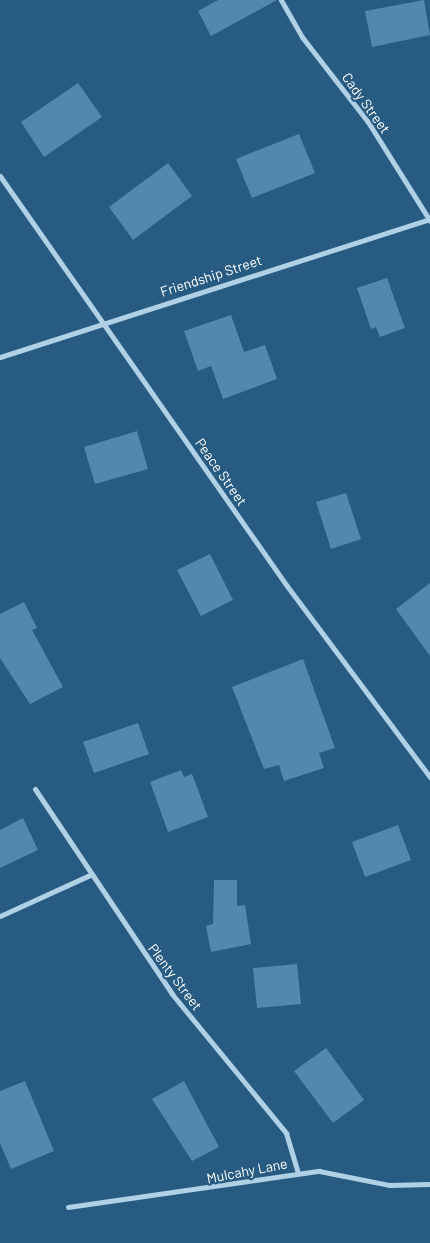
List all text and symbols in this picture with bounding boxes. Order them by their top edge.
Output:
street label: Cady Street [338,69,394,137]
street label: Friendship Street [158,252,264,300]
street label: Peace Street [192,435,250,509]
street label: Plenty Street [144,940,206,1014]
street label: Mulcahy Lane [205,1155,289,1187]

